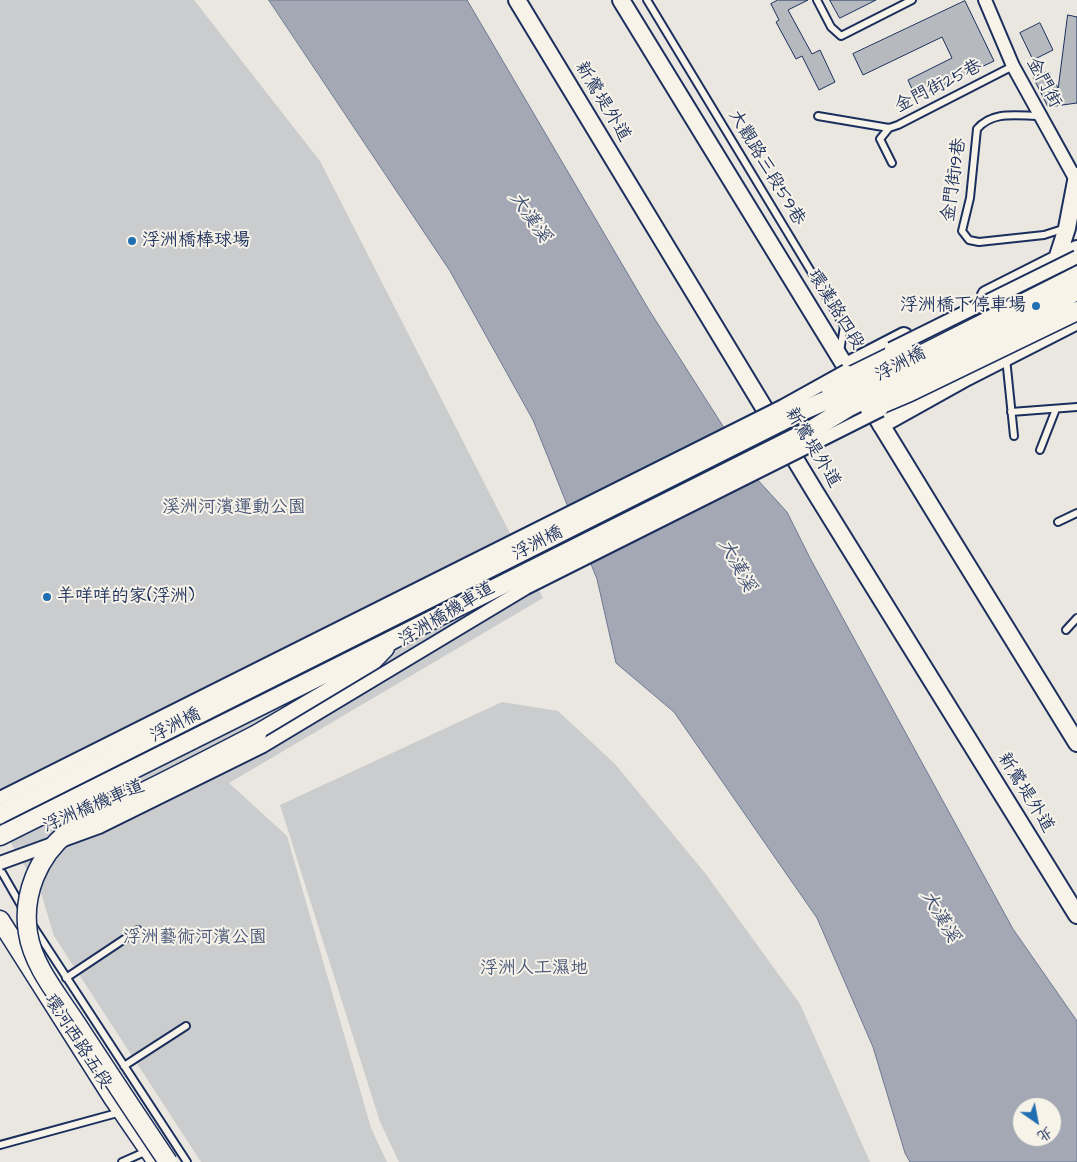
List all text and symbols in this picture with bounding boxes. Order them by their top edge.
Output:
street label: 金門街 [1021,54,1065,112]
street label: 金門街25巷 [892,56,986,118]
street label: 新鶯堤外道 [570,58,634,146]
street label: 大觀路三段59巷 [723,106,809,230]
street label: 金門街19巷 [938,137,972,223]
water label: 大漢溪 [503,188,555,248]
place label: 浮洲橋棒球場 [142,230,250,252]
marker: 浮洲橋棒球場 [126,235,138,247]
street label: 環漢路四段 [802,266,868,354]
place label: 浮洲橋下停車場 [900,295,1026,317]
marker: 浮洲橋下停車場 [1030,300,1042,312]
street label: 浮洲橋 [872,343,930,387]
street label: 新鶯堤外道 [780,404,844,492]
park label: 溪洲河濱運動公園 [162,497,306,519]
street label: 浮洲橋 [509,522,567,566]
water label: 大漢溪 [712,536,760,596]
street label: 浮洲橋機車道 [395,578,499,652]
place label: 羊咩咩的家(浮洲) [57,586,195,608]
marker: 羊咩咩的家(浮洲) [41,591,53,603]
street label: 浮洲橋 [147,704,205,748]
street label: 新鶯堤外道 [992,749,1058,837]
street label: 浮洲橋機車道 [40,776,148,838]
water label: 大漢溪 [915,887,963,947]
park label: 浮洲藝術河濱公園 [123,927,267,949]
park label: 浮洲人工濕地 [480,958,588,980]
street label: 環河西路五段 [39,991,115,1093]
north arrow [1012,1097,1062,1147]
text: 北 [1033,1122,1056,1146]

